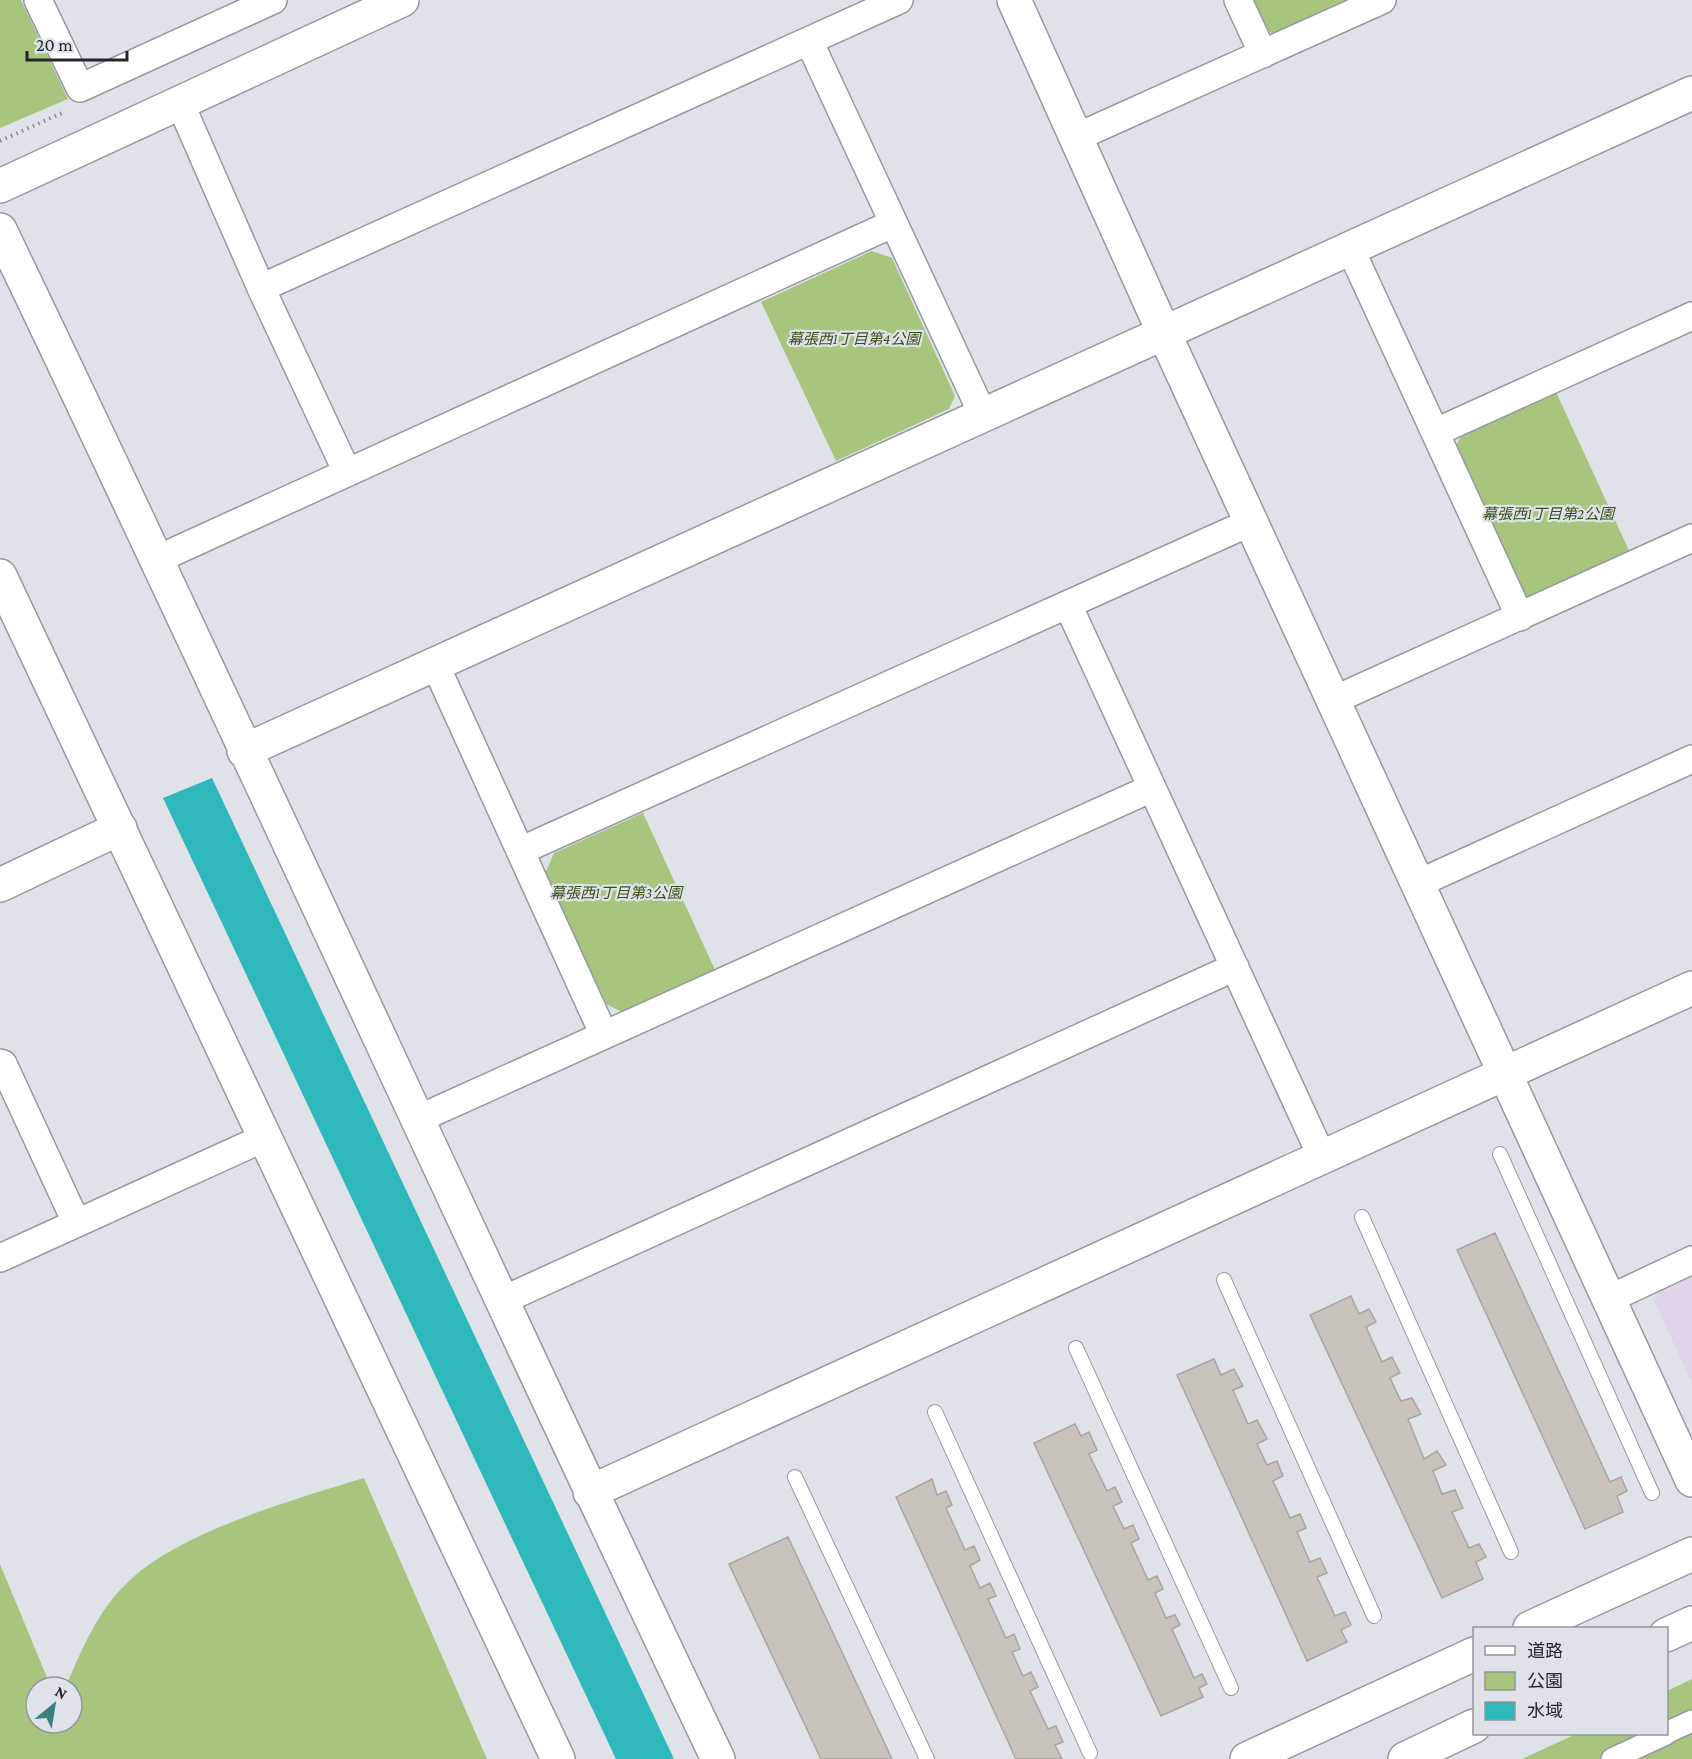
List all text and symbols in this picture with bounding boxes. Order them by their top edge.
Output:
scale bar [27,24,128,62]
text: 20 m [36,35,73,55]
park label: 幕張西1丁目第4公園 [788,331,922,347]
park label: 幕張西1丁目第2公園 [1482,506,1616,522]
park label: 幕張西1丁目第3公園 [550,885,684,901]
legend [1473,1627,1668,1735]
text: 道路 [1527,1641,1563,1661]
text: 公園 [1527,1671,1563,1691]
north arrow [24,1675,84,1735]
text: N [52,1682,70,1703]
text: 水域 [1527,1701,1563,1721]

